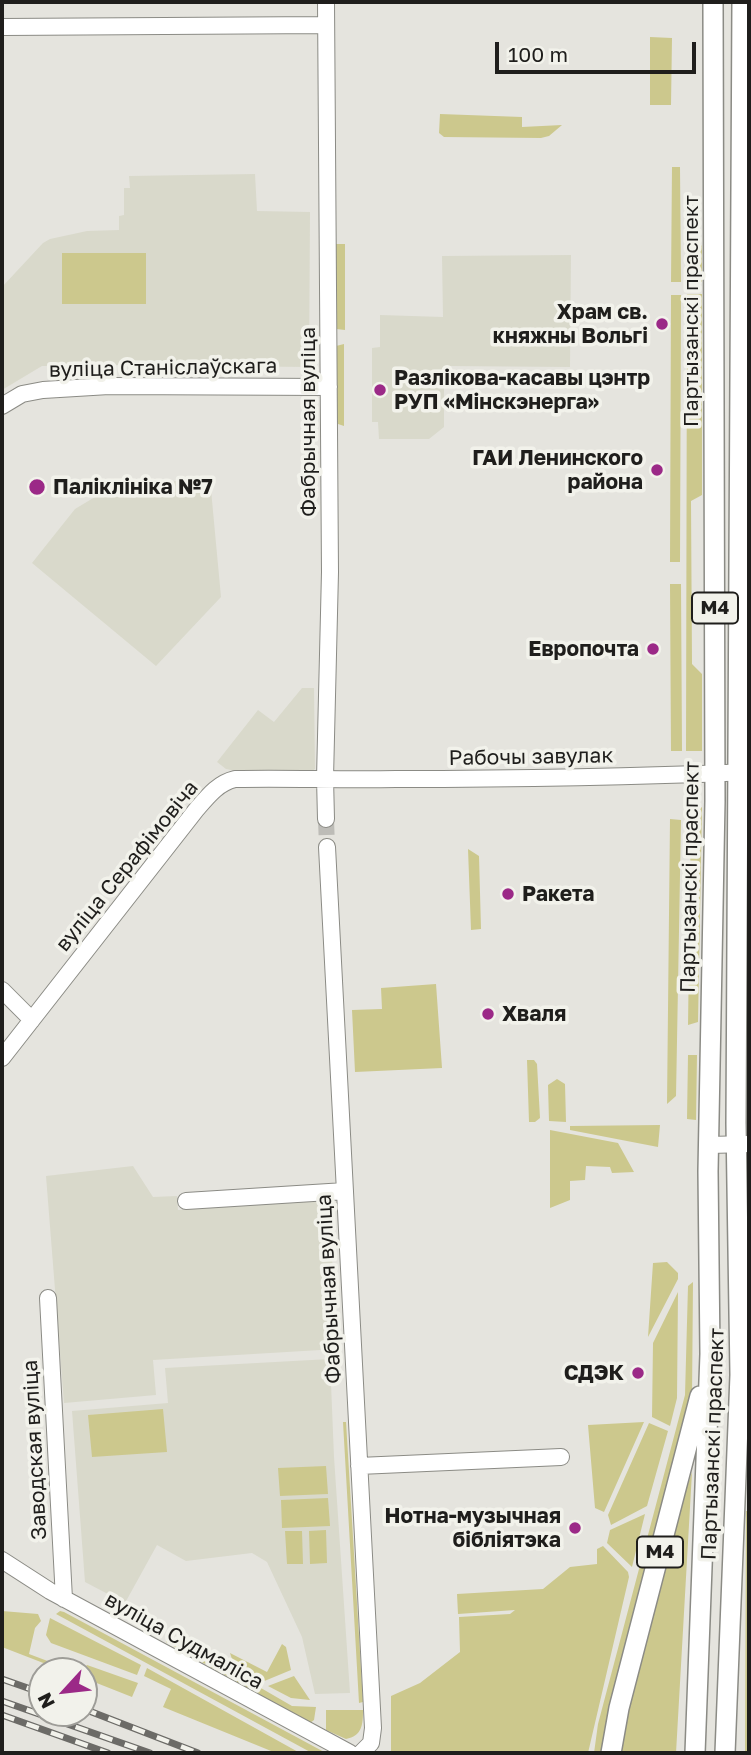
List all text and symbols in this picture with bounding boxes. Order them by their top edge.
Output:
scale bar [499,28,700,72]
text: 100 m [508,41,568,67]
street label: Партызанскі праспект [678,195,704,427]
place label: Храм св. княжны Вольгі [493,299,648,349]
marker: Храм св. княжны Вольгі [654,316,670,332]
street label: Фабрычная вуліца [295,327,321,517]
street label: вуліца Станіслаўскага [49,353,277,383]
place label: Разлікова-касавы цэнтр РУП «Мінскэнерга» [394,365,650,415]
marker: Разлікова-касавы цэнтр РУП «Мінскэнерга» [372,382,388,398]
place label: ГАИ Ленинского района [472,445,643,495]
marker: ГАИ Ленинского района [649,462,665,478]
place label: Паліклініка №7 [53,474,213,500]
marker: Паліклініка №7 [27,477,47,497]
road number: М4 [692,593,738,624]
place label: Европочта [528,636,639,662]
marker: Европочта [645,641,661,657]
street label: Рабочы завулак [448,743,614,771]
street label: Партызанскі праспект [675,761,705,993]
street label: вуліца Серафімовіча [50,776,204,956]
place label: Ракета [522,881,594,907]
marker: Ракета [500,886,516,902]
place label: Хваля [502,1001,566,1027]
marker: Хваля [480,1006,496,1022]
street label: Фабрычная вуліца [311,1193,347,1385]
street label: Партызанскі праспект [696,1328,730,1560]
street label: Заводская вуліца [18,1359,52,1541]
place label: СДЭК [564,1360,624,1386]
marker: СДЭК [630,1365,646,1381]
place label: Нотна-музычная бібліятэка [384,1503,561,1553]
marker: Нотна-музычная бібліятэка [567,1520,583,1536]
road number: М4 [637,1536,683,1568]
street label: вуліца Судмаліса [100,1587,268,1695]
north arrow [28,1657,98,1727]
text: N [32,1689,59,1713]

